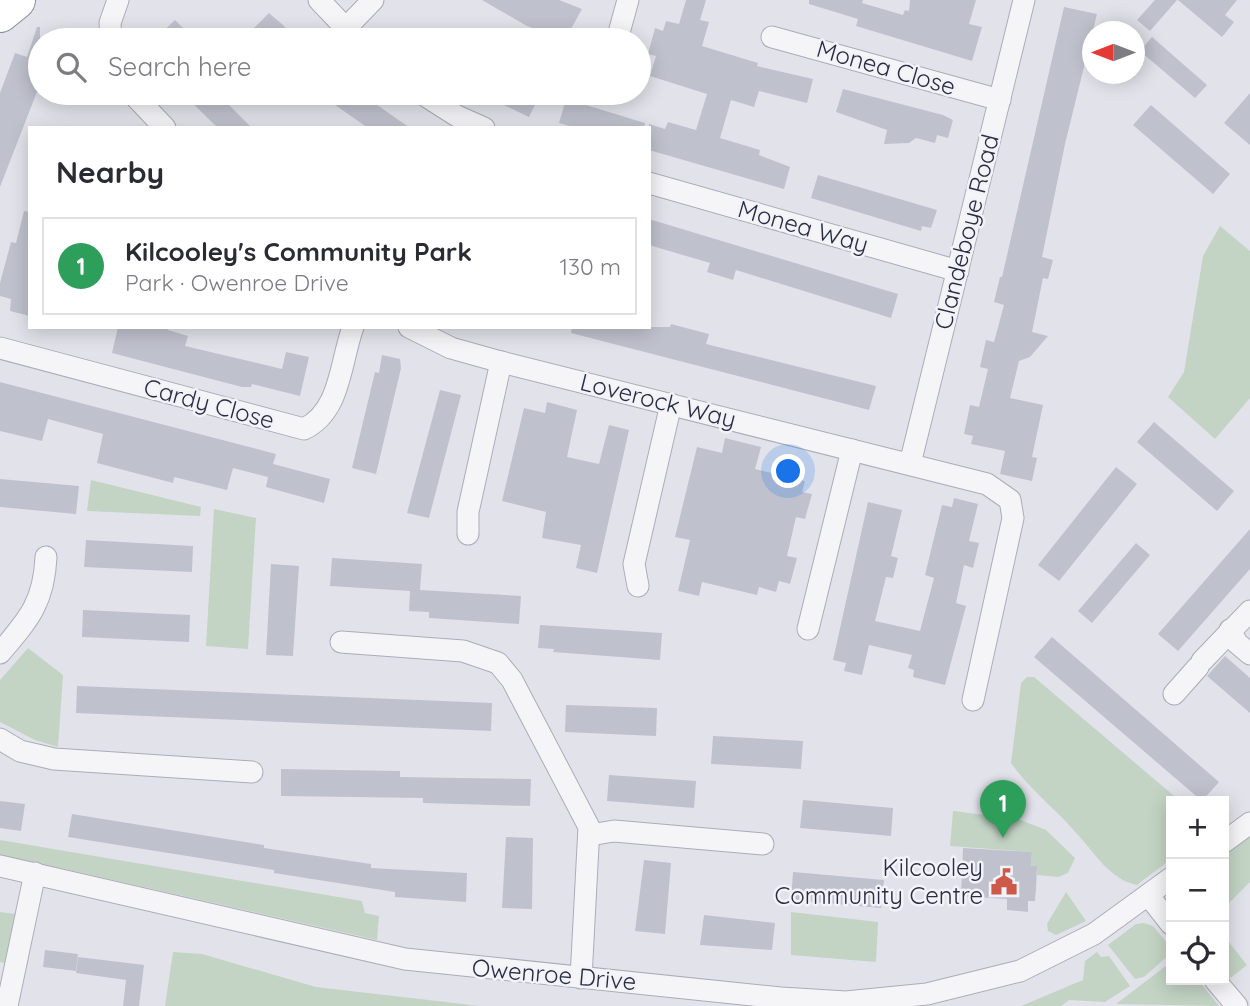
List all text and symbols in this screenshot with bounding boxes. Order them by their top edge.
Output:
north arrow [1082,21,1145,84]
search box [28,28,651,105]
street label: Monea Close [813,33,959,101]
icon: search [52,48,90,86]
text: Search here [108,50,252,83]
street label: Clandeboye Road [927,131,1005,332]
text: Nearby [56,153,164,191]
street label: Monea Way [735,193,872,259]
text: Kilcooley's Community Park [125,235,472,268]
text: 1 [77,252,85,281]
text: 130 m [559,252,621,281]
text: Park · Owenroe Drive [125,268,349,297]
street label: Loverock Way [577,366,739,434]
street label: Cardy Close [141,371,278,435]
your location [771,454,805,488]
pin: 1 [980,780,1026,838]
map controls [1166,796,1229,985]
button: + [1166,796,1229,859]
place label: Kilcooley Community Centre [775,852,983,910]
button: − [1166,859,1229,922]
public building icon: Kilcooley Community Centre [989,867,1019,897]
button: locate [1166,922,1229,985]
street label: Owenroe Drive [471,952,638,996]

